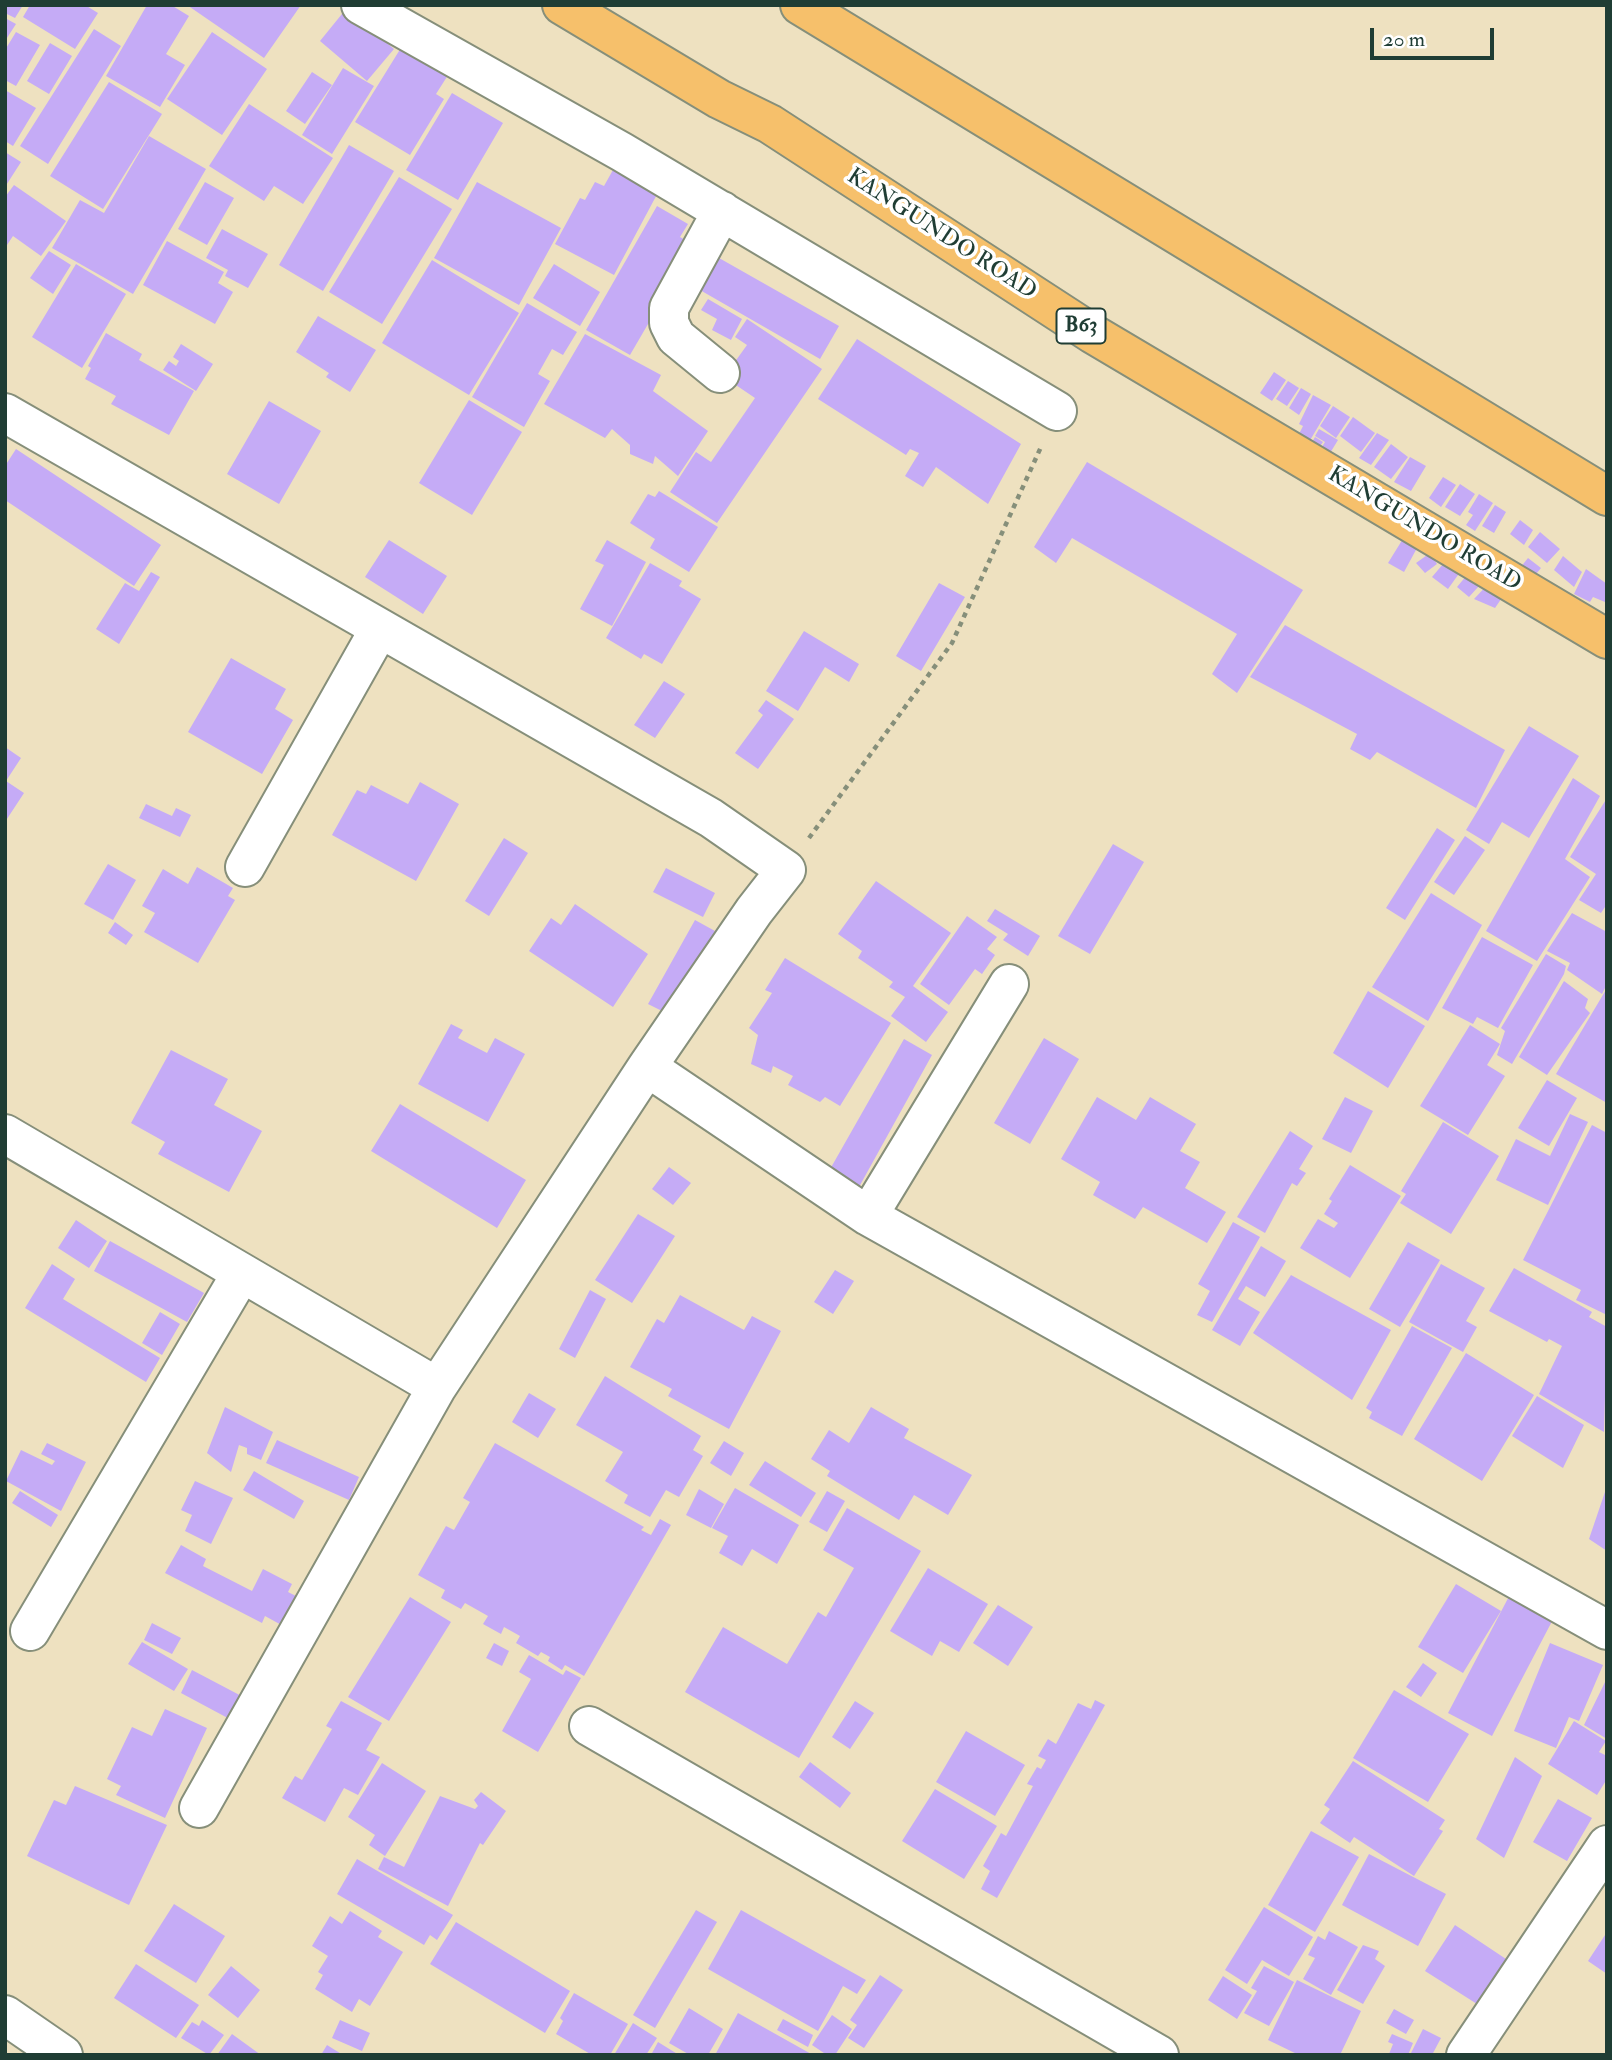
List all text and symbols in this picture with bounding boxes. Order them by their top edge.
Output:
scale bar [1374,14,1498,58]
text: 20 m [1383,26,1425,53]
street label: KANGUNDO ROAD [841,163,1041,307]
road number: B63 [1056,308,1106,344]
street label: KANGUNDO ROAD [1322,461,1526,599]

